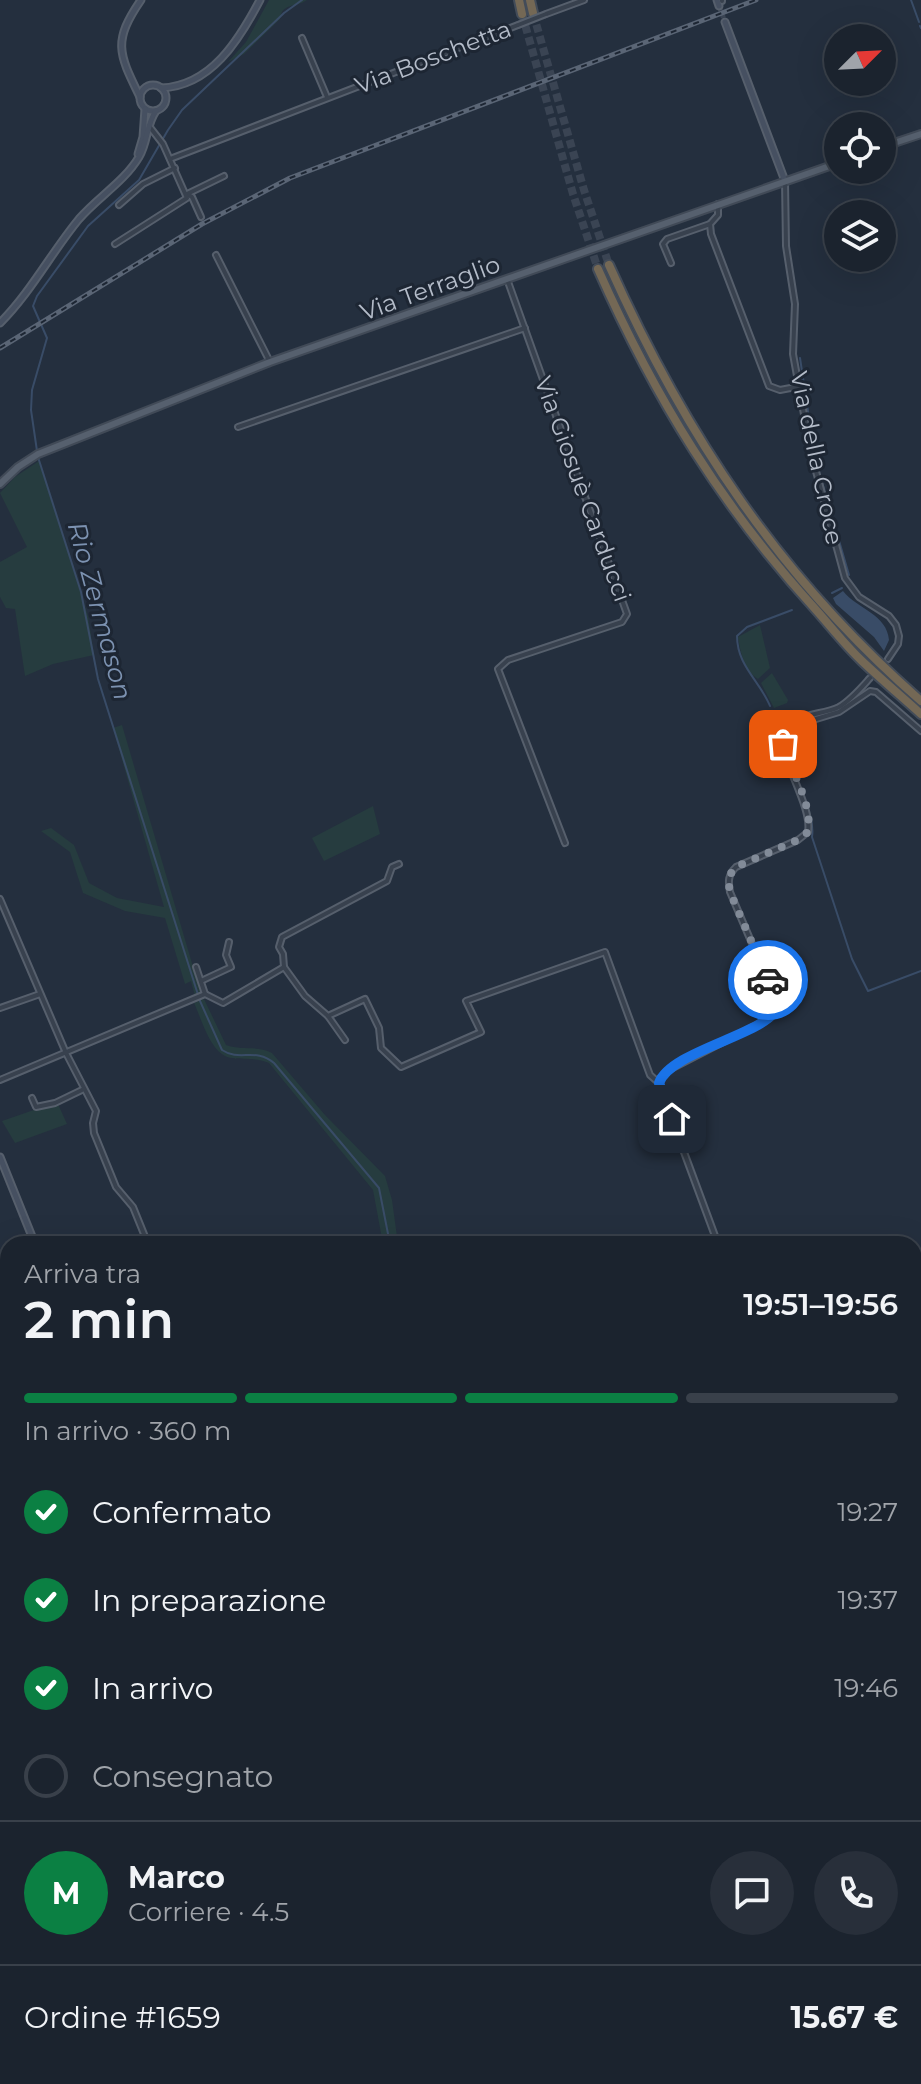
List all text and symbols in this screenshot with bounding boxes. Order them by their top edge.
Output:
street label: Via Boschetta [351,14,515,100]
north arrow [824,24,896,96]
map controls [824,24,896,272]
button: locate [824,112,896,184]
button: layers [824,200,896,272]
street label: Via Terraglio [356,249,504,327]
street label: Via della Croce [784,369,850,547]
street label: Via Giosuè Carducci [529,372,637,606]
water label: Rio Zermason [61,518,139,704]
pin [749,710,817,778]
icon: bag [761,722,805,766]
courier [728,940,808,1020]
icon: car [746,958,790,1002]
pin [638,1085,706,1153]
icon: home [650,1097,694,1141]
text: Arriva tra [24,1258,141,1290]
text: 19:51–19:56 [743,1286,898,1323]
text: 2 min [24,1288,174,1351]
text: In arrivo · 360 m [24,1415,231,1447]
icon: check [24,1490,68,1534]
text: Confermato [92,1494,271,1531]
text: 19:27 [837,1496,898,1528]
icon: check [24,1578,68,1622]
text: In preparazione [92,1582,326,1619]
text: 19:37 [838,1584,898,1616]
icon: check [24,1666,68,1710]
text: In arrivo [92,1670,213,1707]
text: 19:46 [834,1672,898,1704]
text: Consegnato [92,1758,273,1795]
button: chat [710,1851,794,1935]
button: phone [814,1851,898,1935]
text: Marco [128,1859,225,1896]
text: M [52,1875,80,1912]
text: Corriere · 4.5 [128,1896,289,1928]
text: Ordine #1659 [24,1999,221,2036]
text: 15.67 € [791,1999,898,2036]

